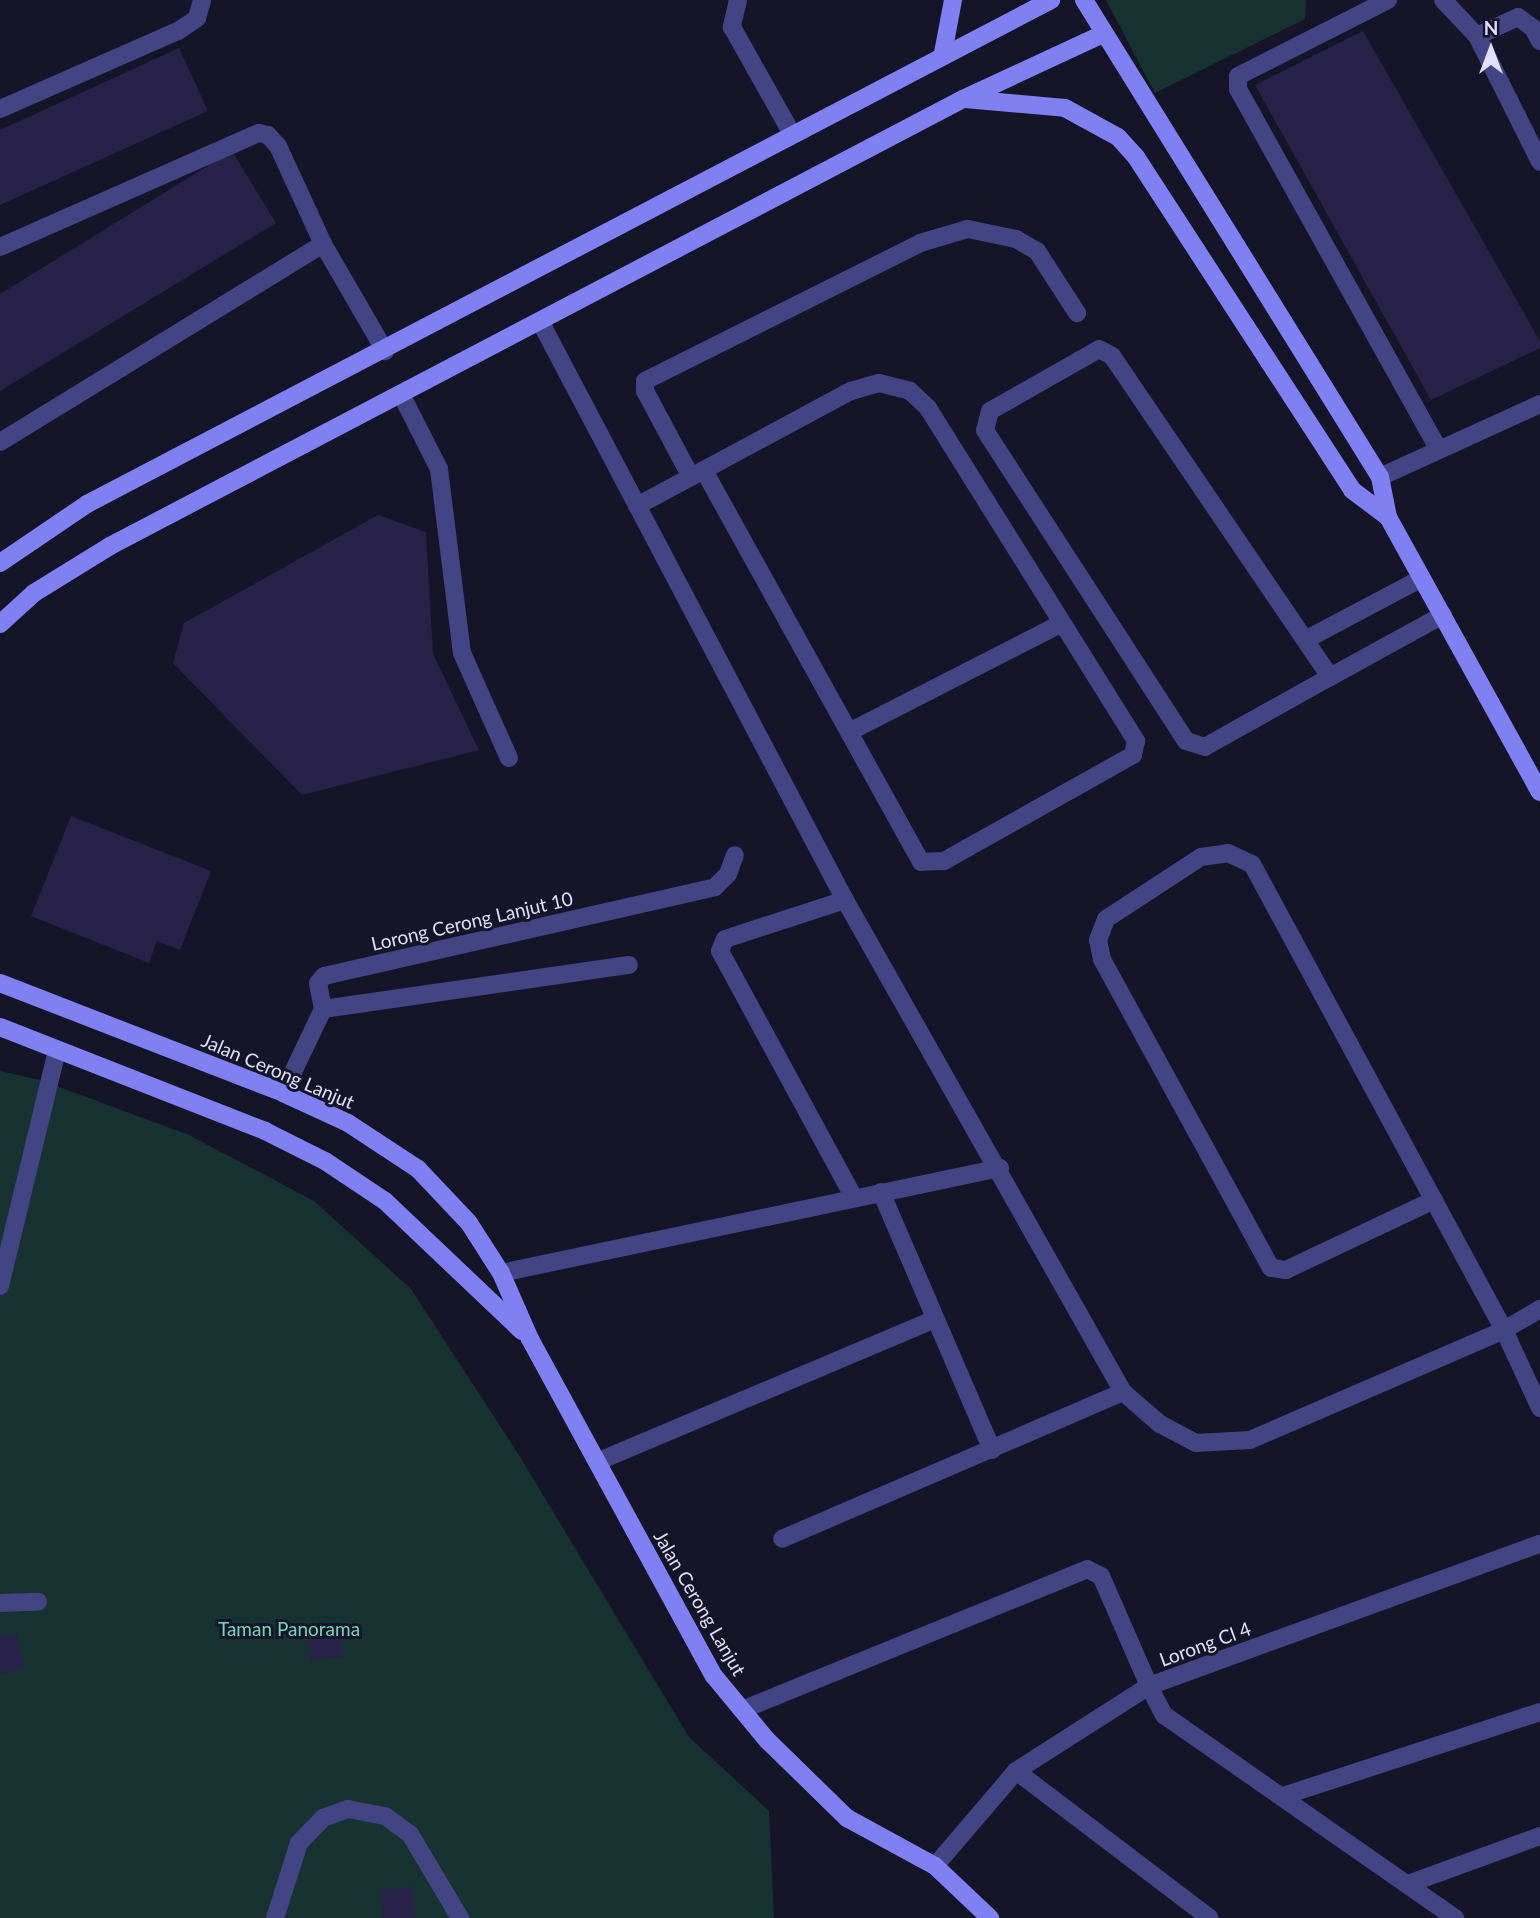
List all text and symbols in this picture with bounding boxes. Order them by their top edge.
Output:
north arrow [1456,14,1526,84]
text: N [1484,16,1498,39]
street label: Lorong Cerong Lanjut 10 [369,887,575,955]
street label: Jalan Cerong Lanjut [198,1029,358,1113]
street label: Jalan Cerong Lanjut [649,1527,751,1679]
street label: Lorong Cl 4 [1156,1617,1254,1671]
park label: Taman Panorama [218,1618,360,1640]

